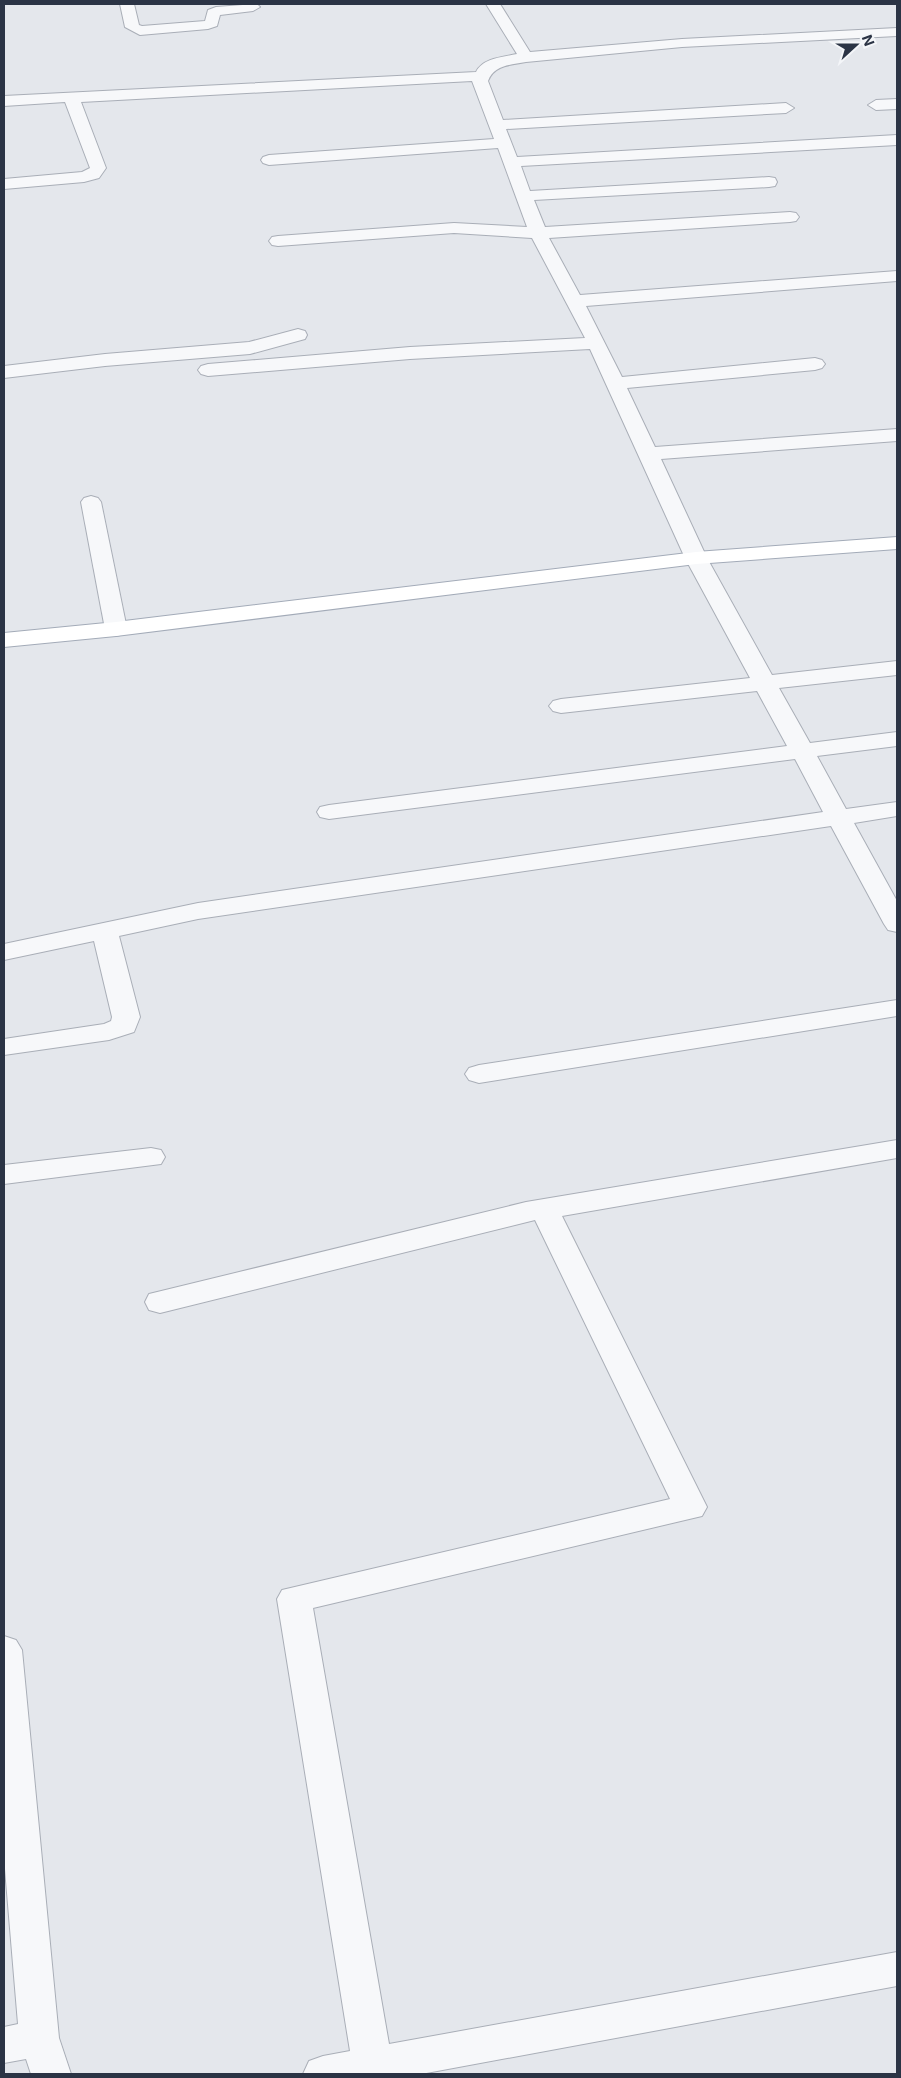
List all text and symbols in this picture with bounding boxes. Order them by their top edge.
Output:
north arrow [831,20,881,70]
text: N [859,32,878,48]

